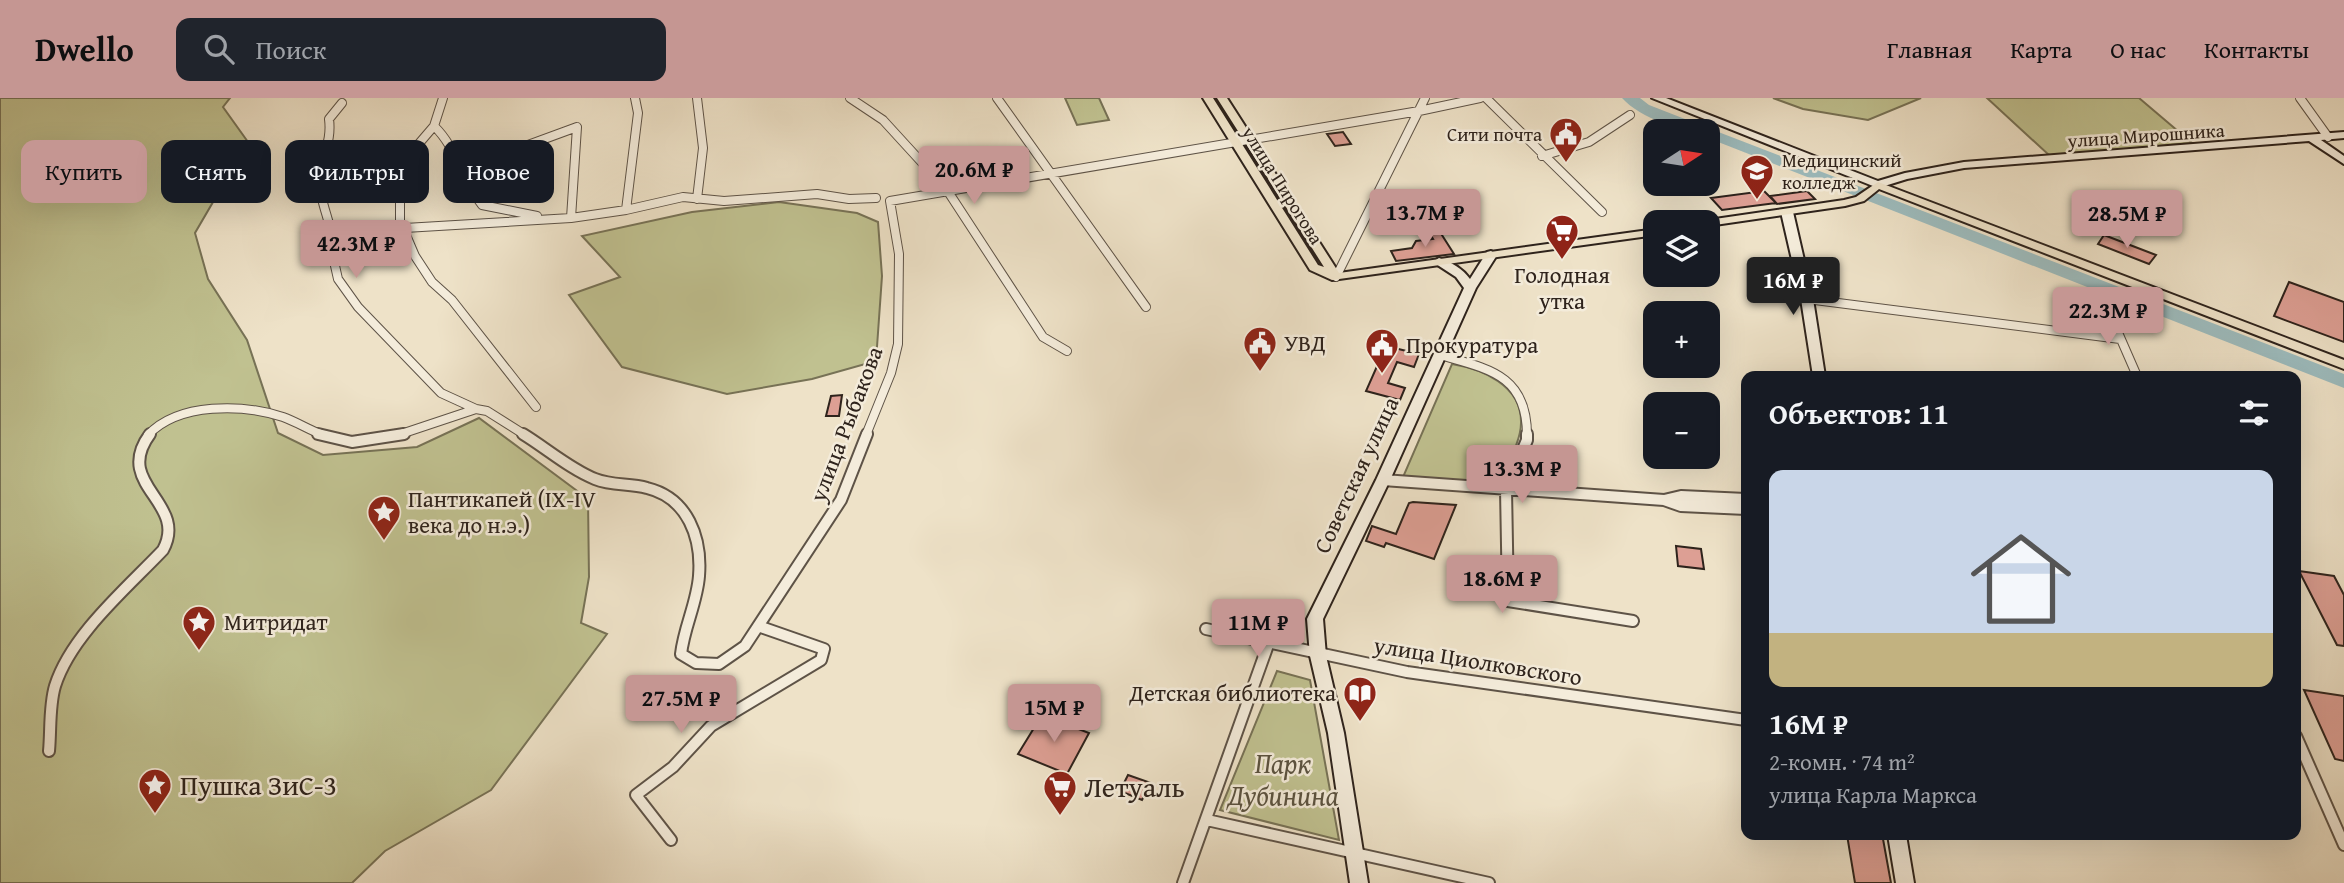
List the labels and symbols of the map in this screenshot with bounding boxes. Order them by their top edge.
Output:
public building icon: Сити почта [1547,115,1585,164]
street label: улица Мирошника [2066,116,2225,155]
street label: улица Пирогова [1235,119,1331,250]
north arrow [1643,119,1720,196]
place label: Сити почта [1447,120,1542,148]
pin: 20.6M ₽ [909,146,1039,206]
place label: Медицинский колледж [1782,146,1902,196]
school or university icon: Медицинский колледж [1738,152,1776,201]
pin: 13.7M ₽ [1360,190,1490,249]
pin: 28.5M ₽ [2062,190,2192,250]
supermarket icon: Голодная утка [1543,212,1581,261]
pin: 42.3M ₽ [291,220,421,280]
place label: Голодная утка [1514,258,1610,317]
pin: 16M ₽ [1744,258,1842,317]
pin: 22.3M ₽ [2043,288,2173,347]
public building icon: УВД [1241,324,1279,373]
place label: УВД [1284,326,1326,359]
public building icon: Прокуратура [1363,326,1401,375]
place label: Прокуратура [1406,328,1538,361]
street label: улица Рыбакова [800,341,890,507]
street label: Советская улица [1305,391,1406,559]
pin: 13.3M ₽ [1457,446,1587,505]
place label: Пантикапей (IX-IV века до н.э.) [408,482,596,541]
place icon: Пантикапей (IX-IV века до н.э.) [365,493,403,542]
pin: 18.6M ₽ [1437,556,1567,615]
pin: 11M ₽ [1209,600,1307,659]
place icon: Митридат [180,603,218,652]
place label: Митридат [224,605,328,638]
street label: улица Циолковского [1371,628,1585,693]
library icon: Детская библиотека [1341,674,1379,723]
pin: 27.5M ₽ [616,676,746,735]
place label: Детская библиотека [1128,676,1336,709]
pin: 15M ₽ [1005,684,1103,744]
park label: Парк Дубинина [1225,742,1339,815]
place label: Пушка ЗиС-3 [180,764,337,805]
place icon: Пушка ЗиС-3 [136,766,174,815]
place label: Летуаль [1084,766,1185,807]
supermarket icon: Летуаль [1041,768,1079,817]

